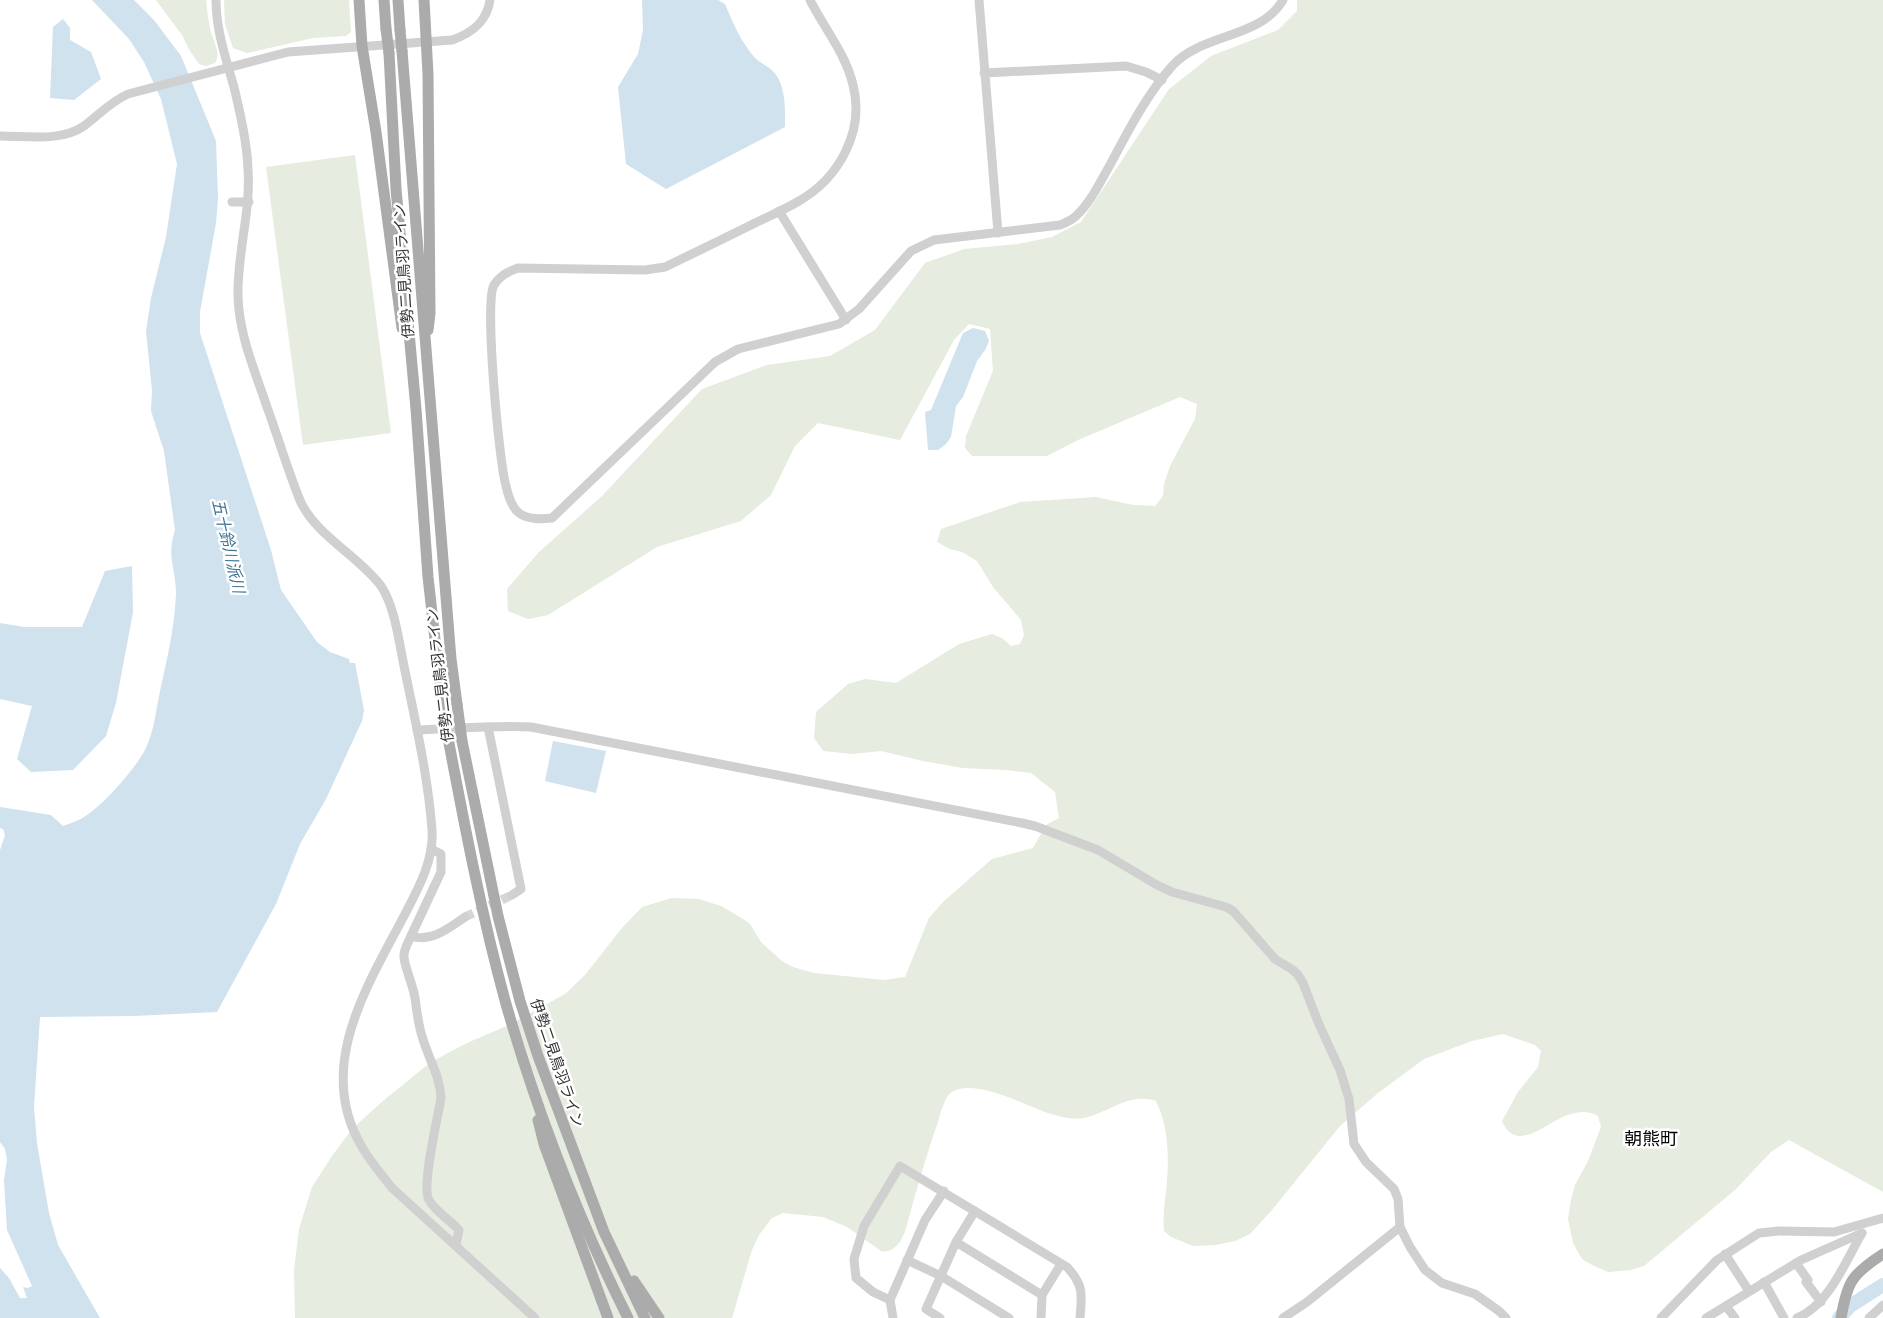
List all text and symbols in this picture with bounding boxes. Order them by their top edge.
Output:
street label: 伊勢二見鳥羽ライン [390,203,419,339]
water label: 五十鈴川派川 [207,497,248,597]
street label: 伊勢二見鳥羽ライン [423,607,458,743]
street label: 伊勢二見鳥羽ライン [526,996,587,1130]
district label: 朝熊町 [1624,1129,1678,1150]

